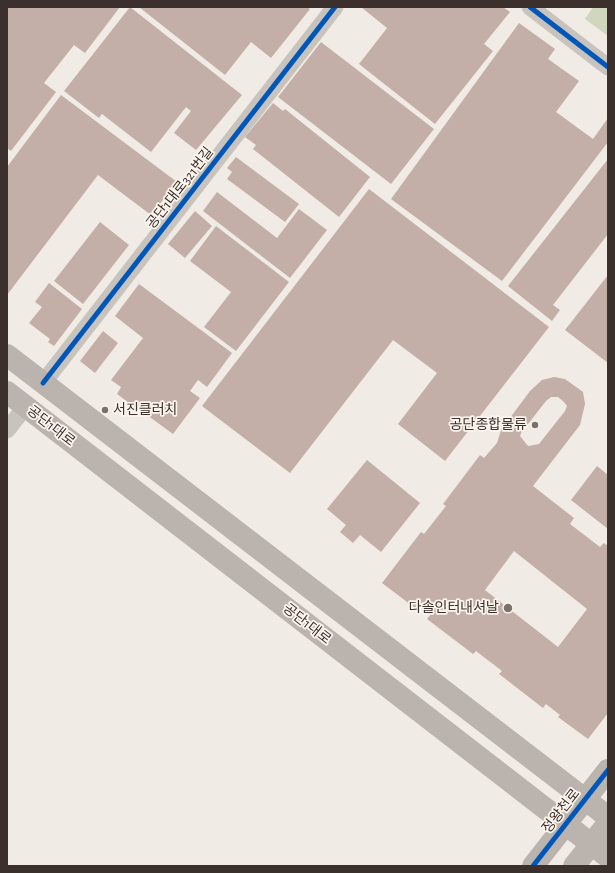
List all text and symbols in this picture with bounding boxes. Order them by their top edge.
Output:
street label: 공단1대로321번길 [143,144,217,232]
street label: 공단1대로 [24,402,78,450]
place label: 서진클러치 [113,402,177,418]
marker: 서진클러치 [100,405,110,415]
place label: 공단종합물류 [450,417,527,433]
marker: 공단종합물류 [530,420,540,430]
street label: 공단1대로 [280,600,334,648]
place label: 다솔인터내셔날 [409,600,499,616]
marker: 다솔인터내셔날 [502,602,514,614]
street label: 정왕천로 [539,786,583,836]

